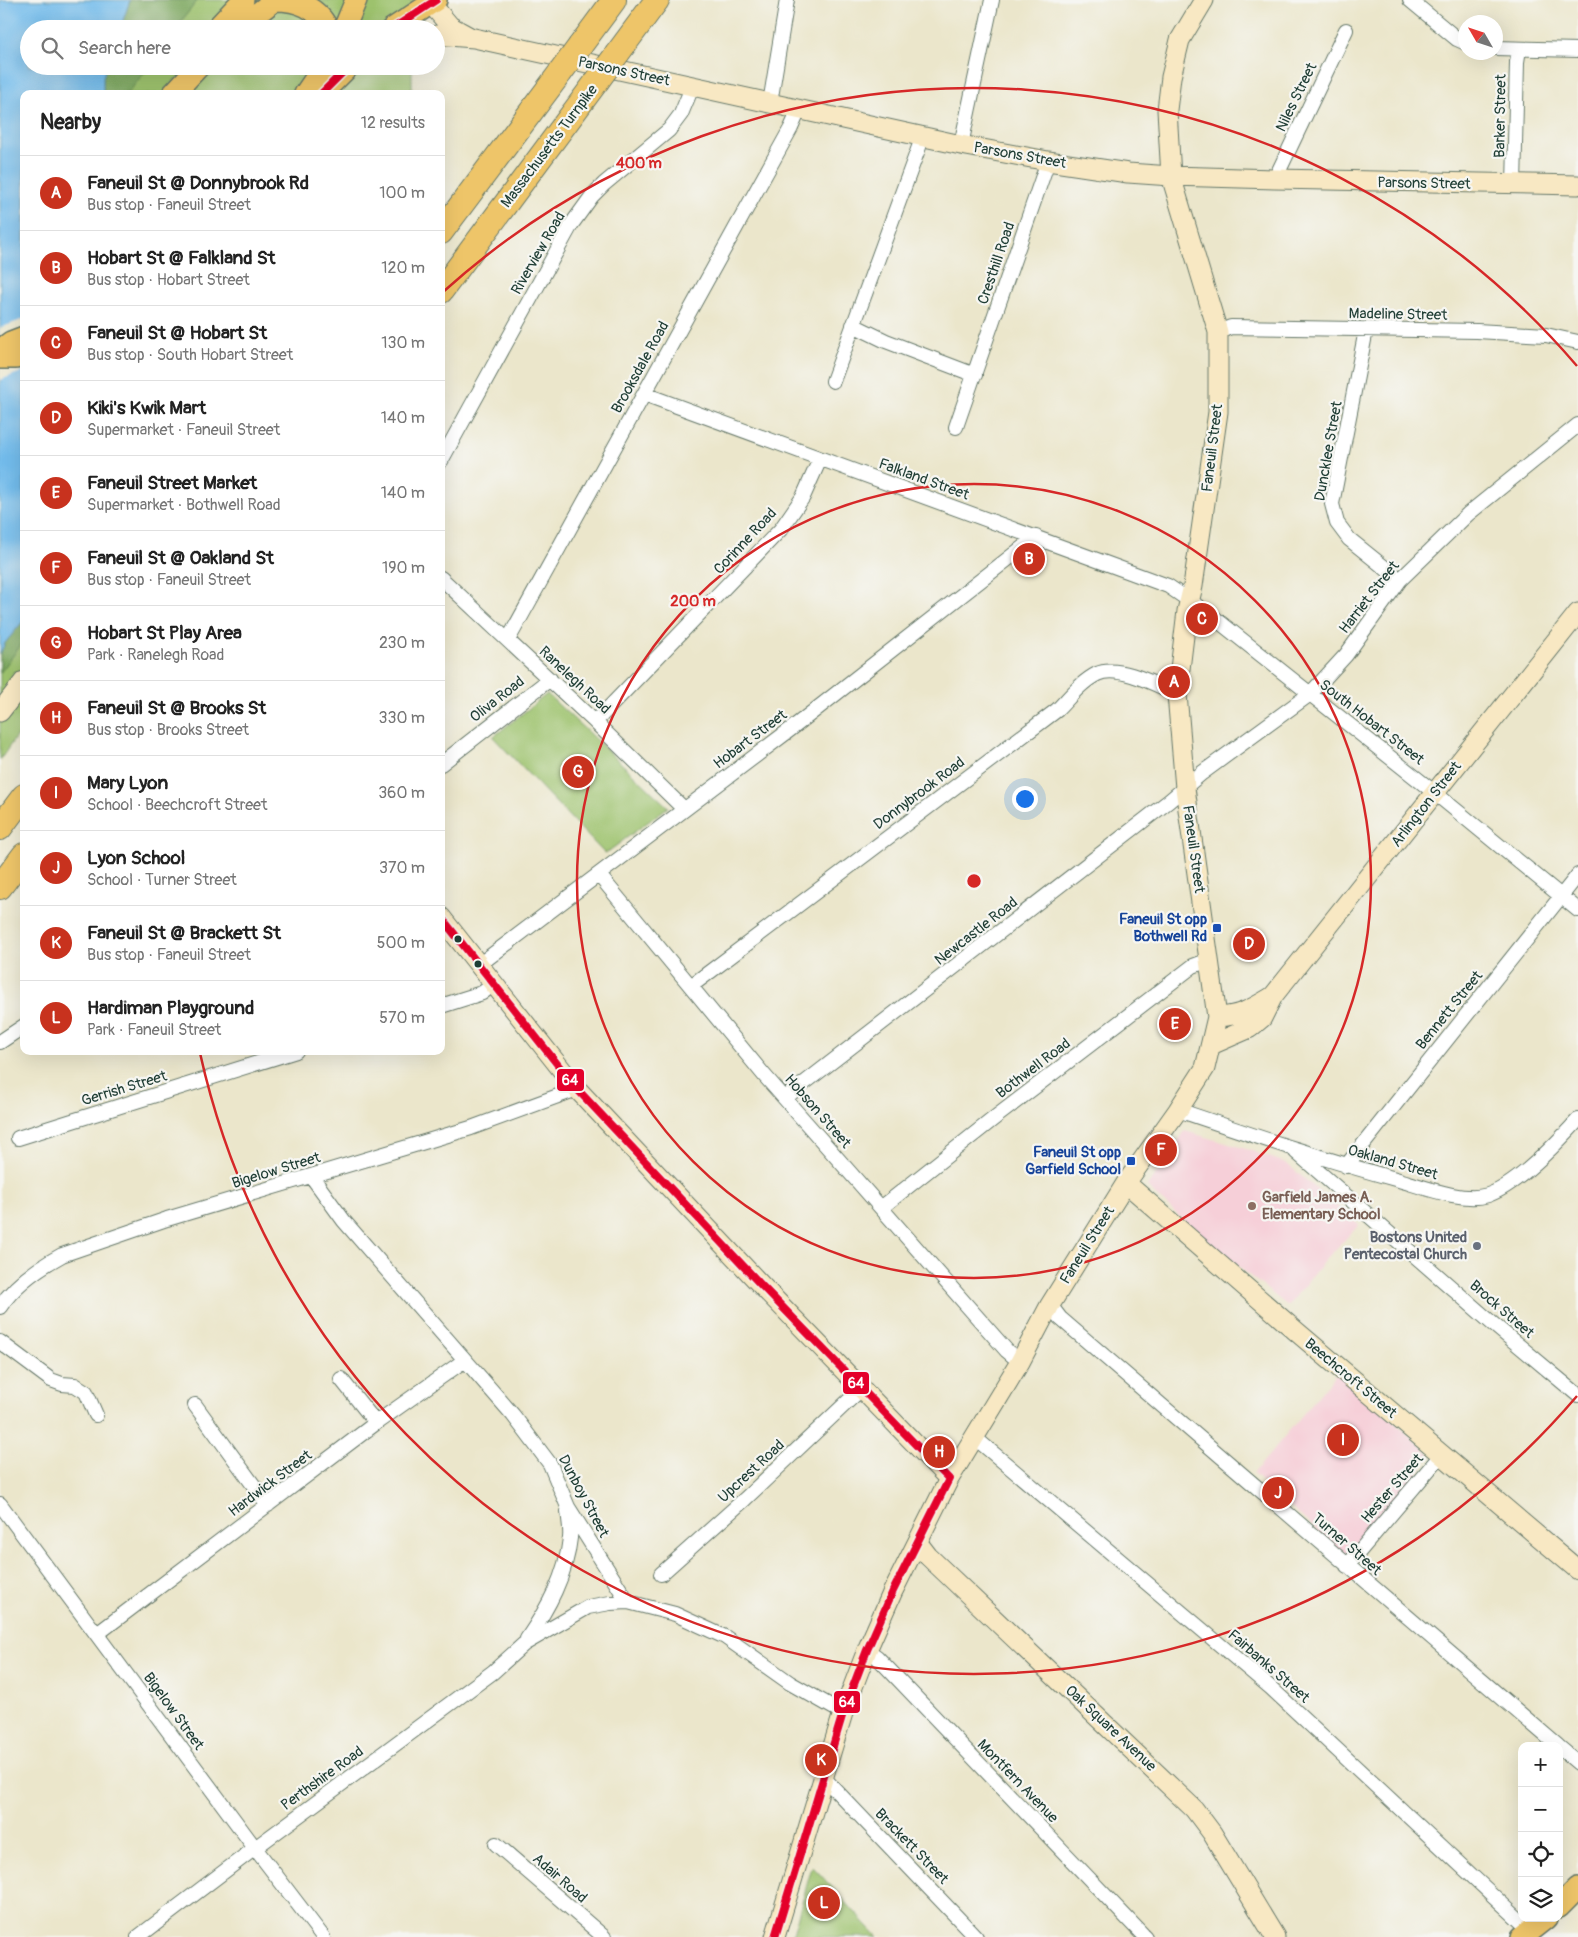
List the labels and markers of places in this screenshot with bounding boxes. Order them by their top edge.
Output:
pin: B [1013,540,1045,578]
pin: C [1186,600,1218,638]
pin: A [1158,663,1190,701]
pin: G [562,753,594,791]
centre of rings [965,872,983,890]
place label: Faneuil St opp Bothwell Rd [1119,910,1207,946]
marker: Faneuil St opp Bothwell Rd [1211,922,1223,934]
pin: D [1233,925,1265,963]
unlabelled marker [453,934,463,944]
unlabelled marker [473,959,483,969]
pin: E [1159,1005,1191,1043]
pin: F [1145,1131,1177,1169]
place label: Faneuil St opp Garfield School [1025,1143,1121,1179]
marker: Faneuil St opp Garfield School [1125,1155,1137,1167]
place label: Garfield James A. Elementary School [1262,1188,1381,1224]
marker: Garfield James A. Elementary School [1246,1200,1258,1212]
place label: Bostons United Pentecostal Church [1344,1228,1467,1264]
marker: Bostons United Pentecostal Church [1471,1240,1483,1252]
pin: I [1327,1421,1359,1459]
pin: H [923,1433,955,1471]
pin: J [1262,1474,1294,1512]
pin: K [805,1741,837,1779]
pin: L [808,1884,840,1922]

